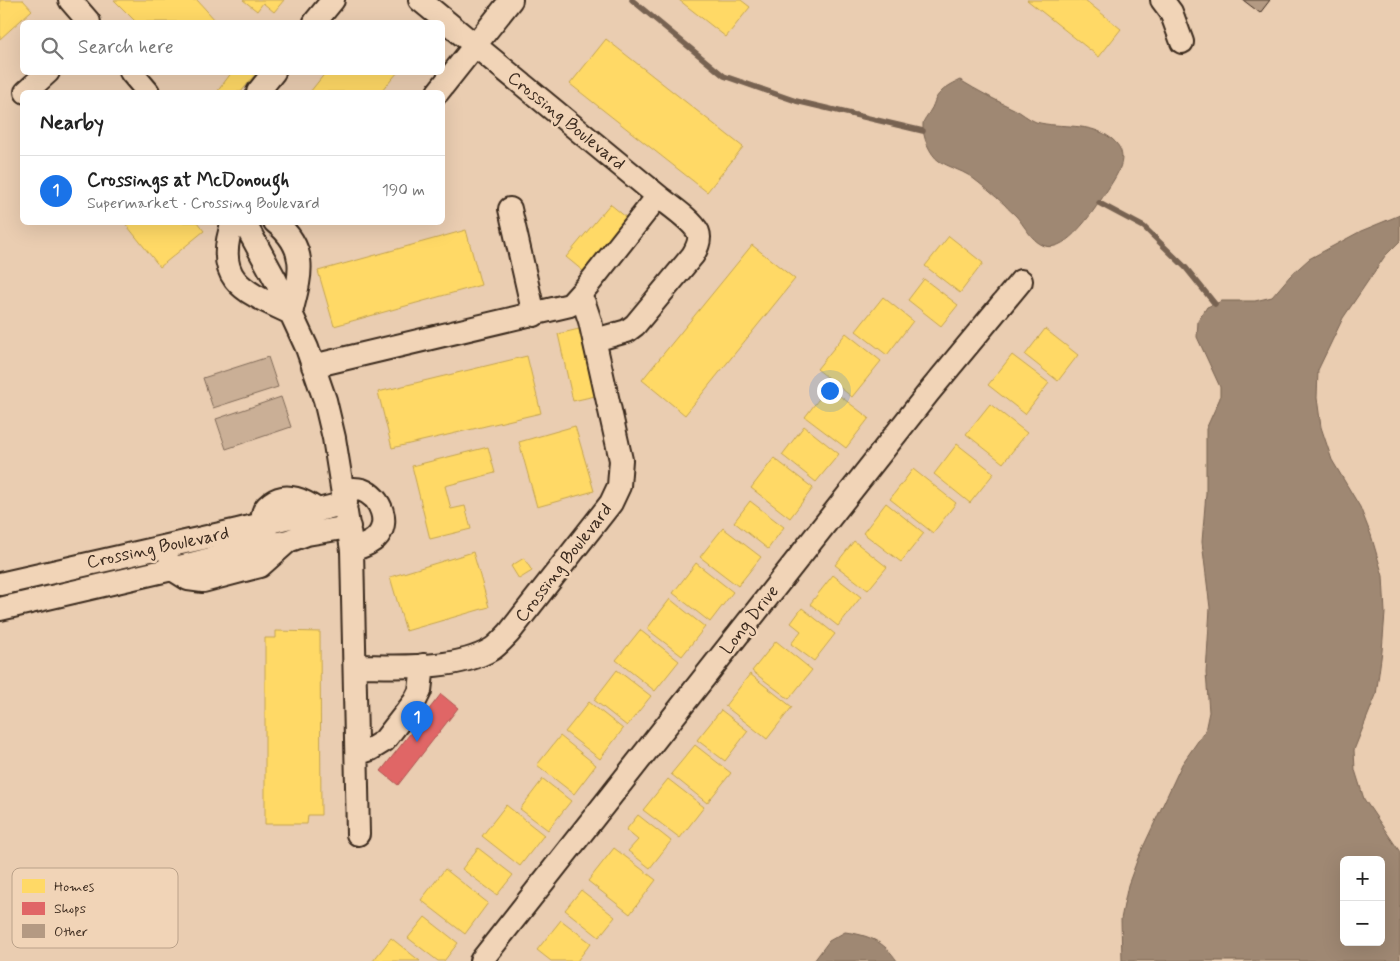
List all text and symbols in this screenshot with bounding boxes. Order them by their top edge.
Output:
search box [20,20,445,75]
icon: search [38,34,66,62]
text: Search here [78,35,174,60]
street label: Crossing Boulevard [502,66,630,176]
text: Nearby [40,109,104,137]
text: Crossings at McDonough [87,168,289,193]
text: 1 [52,180,60,201]
text: 190 m [382,180,425,201]
text: Supermarket · Crossing Boulevard [87,193,320,214]
your location [817,378,843,404]
street label: Crossing Boulevard [510,498,618,628]
street label: Crossing Boulevard [85,521,231,575]
street label: Long Drive [715,580,786,660]
pin: 1 [401,701,433,742]
map controls [1340,856,1385,946]
button: + [1340,856,1385,901]
legend [12,868,178,948]
text: Homes [54,878,95,896]
text: Shops [54,900,86,918]
button: − [1340,901,1385,946]
text: Other [54,923,88,941]

